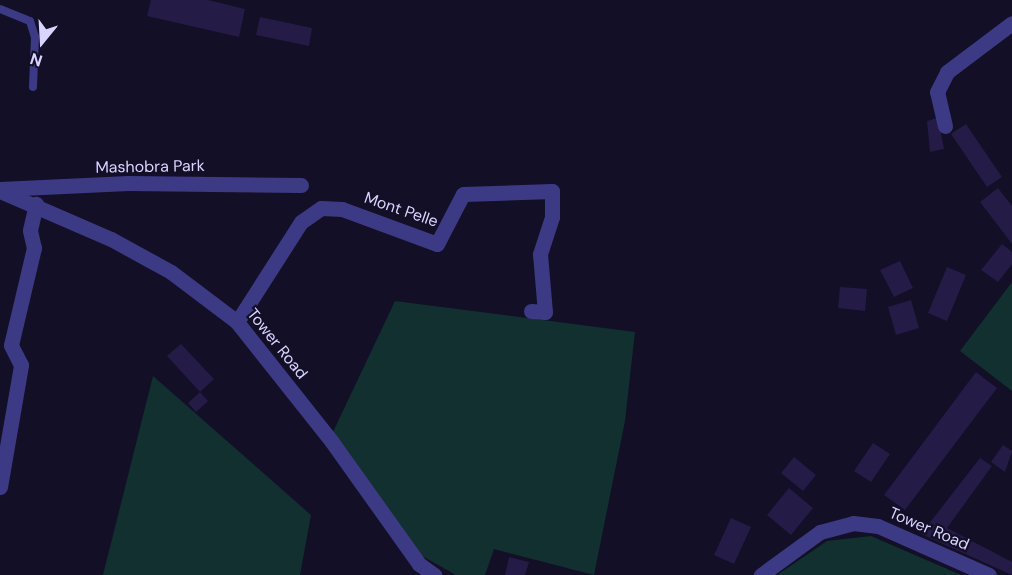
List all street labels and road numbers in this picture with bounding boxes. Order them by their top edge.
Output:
street label: Mashobra Park [95,156,205,178]
street label: Mont Pelle [362,188,440,232]
street label: Tower Road [243,305,311,383]
street label: Tower Road [886,504,972,554]

